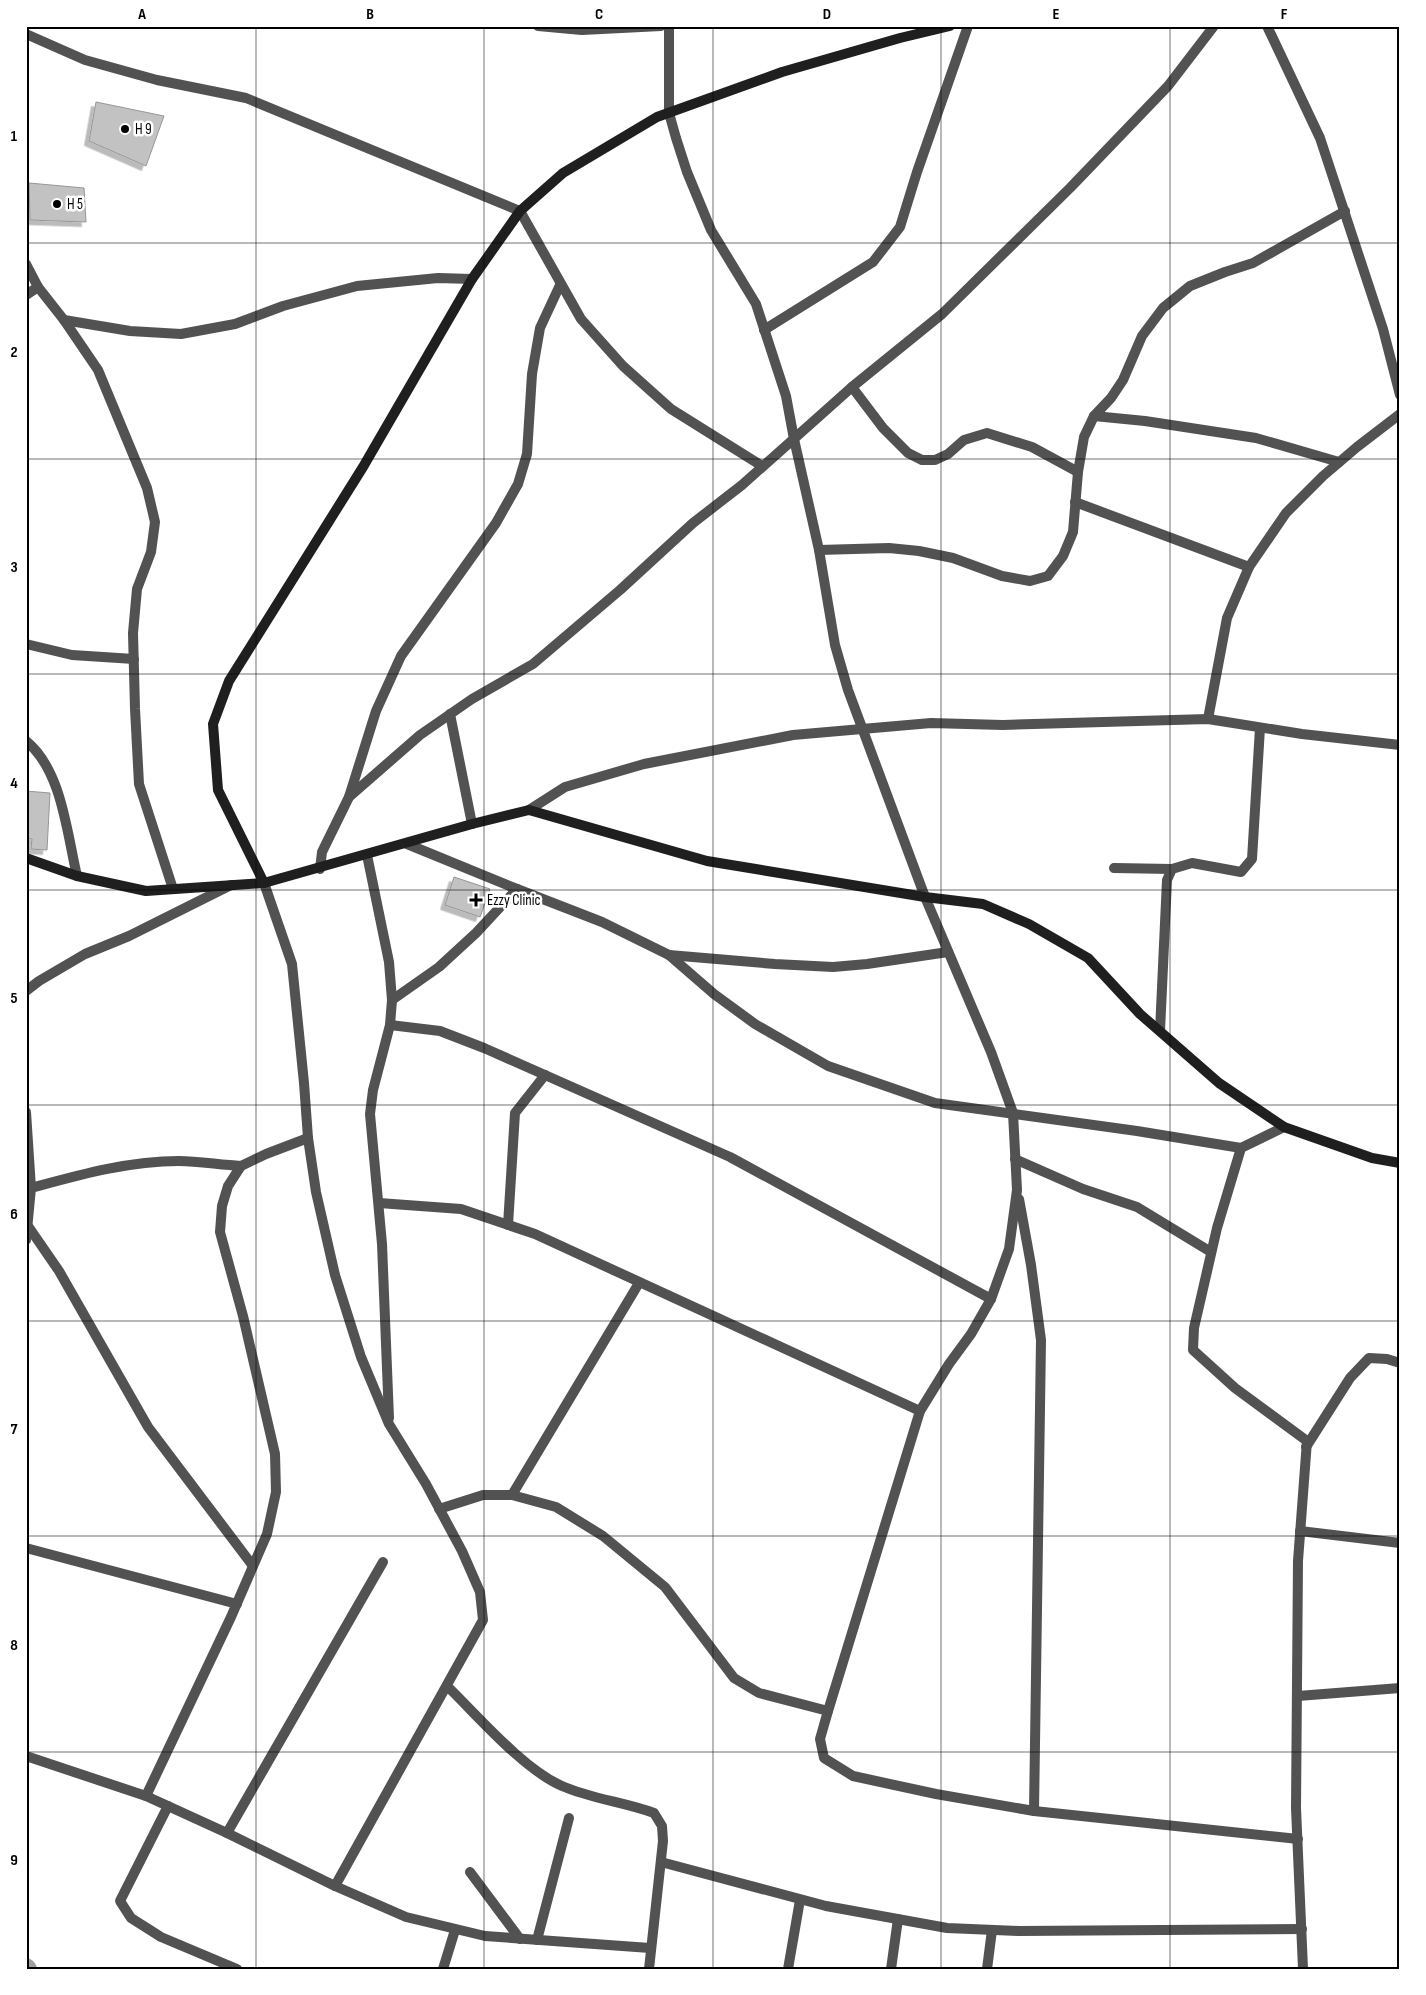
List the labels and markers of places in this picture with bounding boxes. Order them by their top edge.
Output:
place label: H 9 [135,120,152,139]
marker: H 9 [119,123,131,135]
place label: H 5 [67,195,83,214]
marker: H 5 [51,198,63,210]
place label: Ezzy Clinic [487,891,541,910]
marker: Ezzy Clinic [469,893,483,907]

